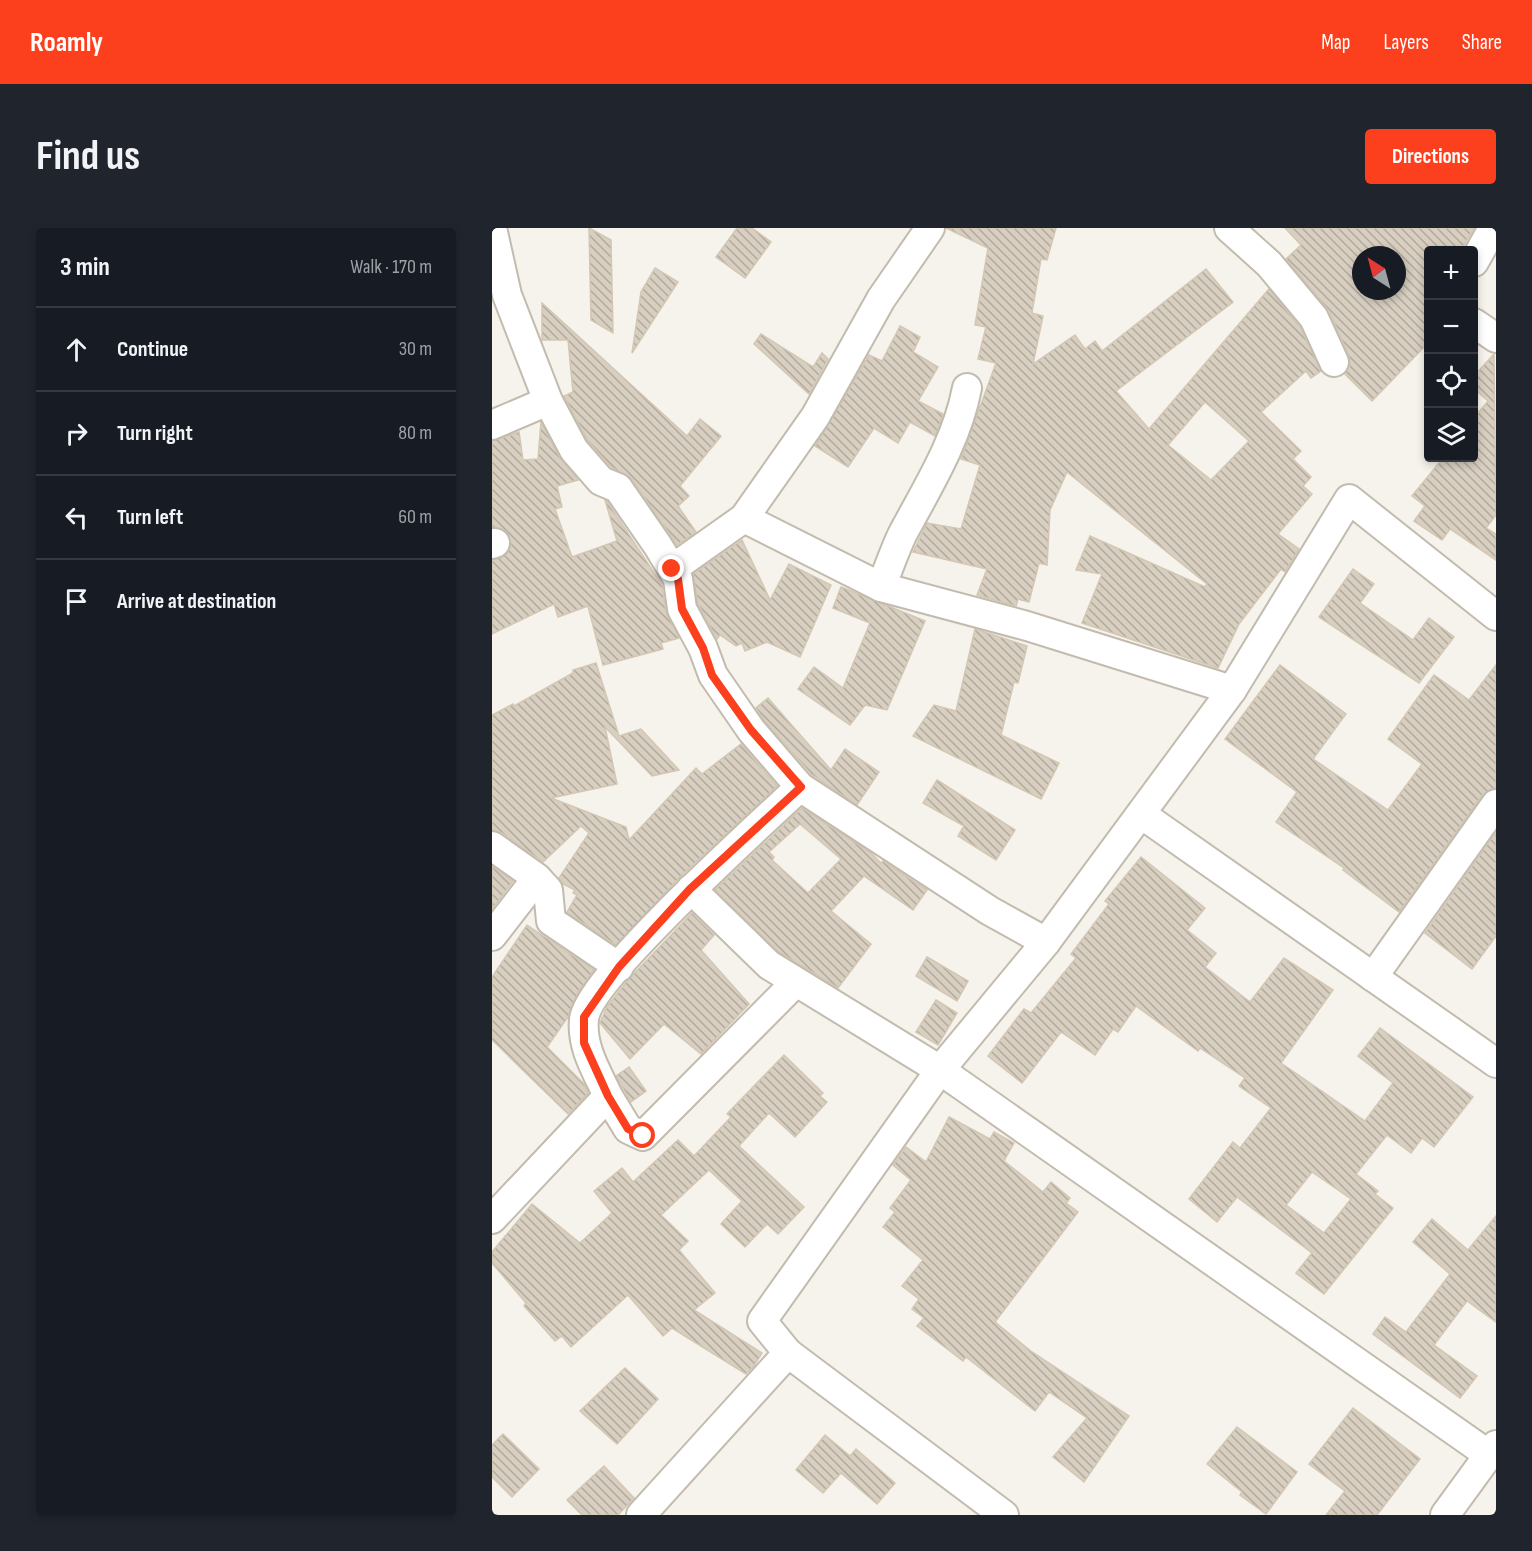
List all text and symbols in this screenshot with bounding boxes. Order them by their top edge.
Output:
text: Roamly [30,26,103,59]
text: Map [1321,30,1350,55]
text: Layers [1383,30,1429,55]
text: Share [1462,30,1502,55]
button: Directions [1365,129,1496,184]
text: Find us [36,131,140,182]
north arrow [1352,246,1406,300]
map controls [1424,246,1478,462]
button: + [1424,246,1478,300]
text: 3 min [60,252,110,283]
text: Walk · 170 m [350,255,432,279]
button: − [1424,300,1478,354]
icon: ahead [60,333,93,366]
text: Continue [117,336,188,363]
text: 30 m [399,337,432,361]
button: locate [1424,354,1478,408]
button: layers [1424,408,1478,462]
icon: right [60,417,93,450]
text: Turn right [117,420,193,447]
text: 80 m [398,421,432,445]
icon: left [60,501,93,534]
text: Turn left [117,504,183,531]
text: 60 m [398,505,432,529]
route end [658,555,684,581]
icon: arrive [60,585,93,618]
text: Arrive at destination [117,588,276,615]
route start [629,1122,655,1148]

